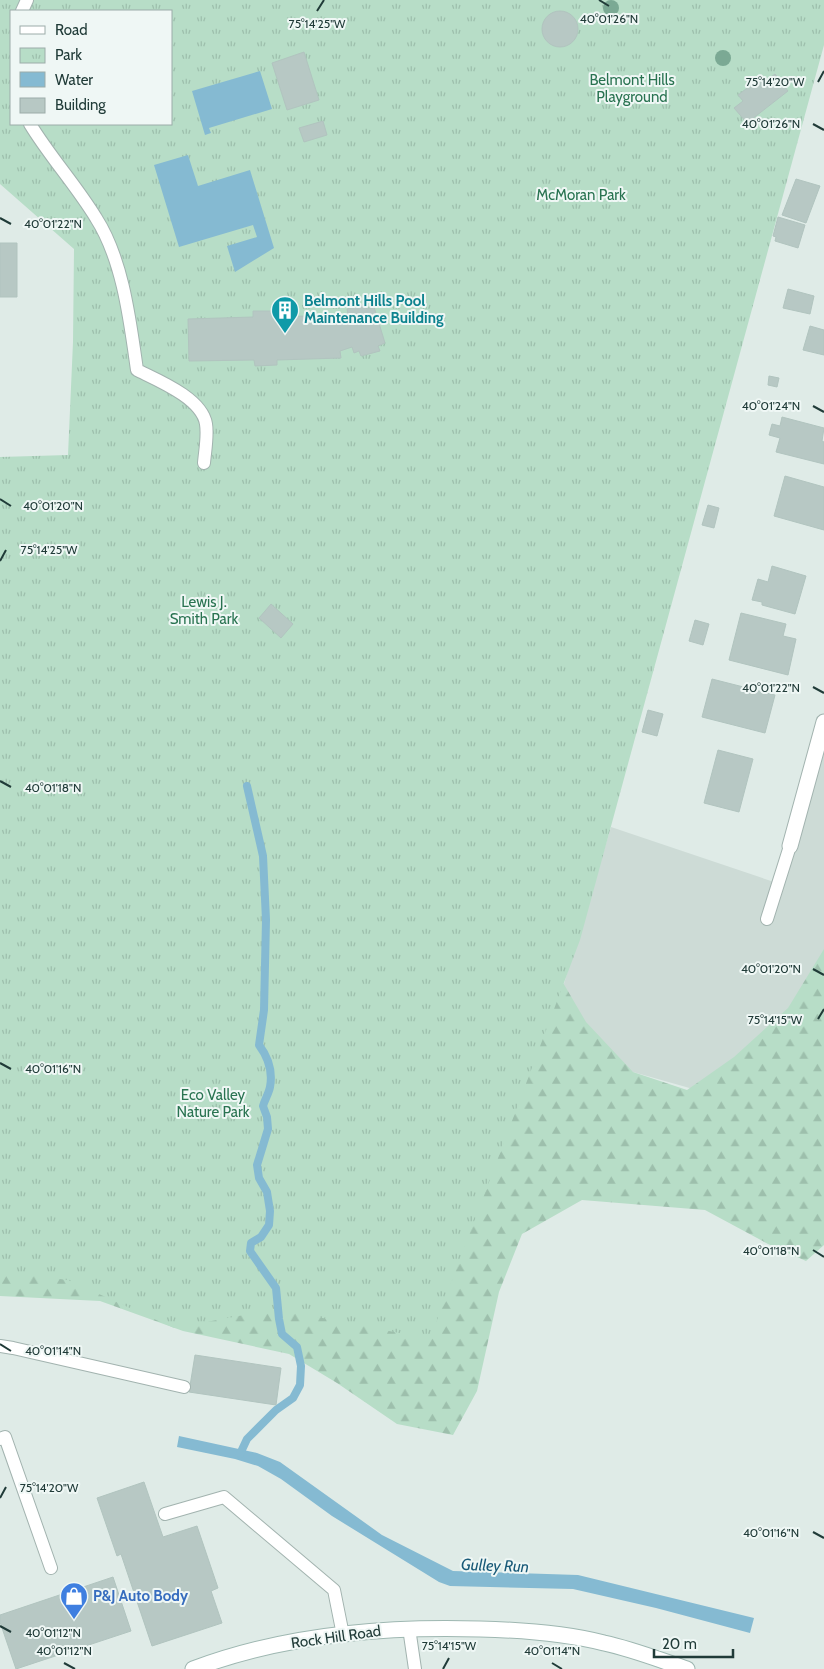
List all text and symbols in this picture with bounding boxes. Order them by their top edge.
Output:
legend [10,10,172,125]
text: 40°01'26"N [580,11,638,26]
text: 75°14'25"W [289,16,346,31]
text: Road [55,21,88,39]
text: Park [55,46,82,64]
text: Water [55,71,93,89]
park label: Belmont Hills Playground [589,71,675,106]
text: 75°14'20"W [746,74,805,89]
text: Building [55,96,106,114]
text: 40°01'26"N [742,116,800,131]
park label: McMoran Park [536,186,626,204]
text: 40°01'22"N [24,216,82,231]
place label: Belmont Hills Pool Maintenance Building [304,292,444,327]
building icon: Belmont Hills Pool Maintenance Building [270,295,300,334]
text: 40°01'24"N [742,398,800,413]
text: 40°01'20"N [23,498,83,513]
text: 75°14'25"W [21,542,78,557]
park label: Lewis J. Smith Park [170,593,239,628]
text: 40°01'22"N [742,680,800,695]
text: 40°01'18"N [25,780,81,795]
text: 40°01'20"N [741,961,801,976]
text: 75°14'15"W [748,1012,803,1027]
text: 40°01'16"N [25,1061,81,1076]
park label: Eco Valley Nature Park [176,1086,250,1121]
text: 40°01'18"N [743,1243,799,1258]
text: 40°01'14"N [25,1343,81,1358]
text: 75°14'20"W [20,1480,79,1495]
text: 40°01'16"N [743,1525,799,1540]
water label: Gulley Run [461,1555,529,1576]
shop icon: P&J Auto Body [59,1581,89,1620]
place label: P&J Auto Body [93,1587,189,1605]
street label: Rock Hill Road [290,1622,382,1652]
text: 40°01'12"N [25,1625,81,1640]
scale bar [654,1626,733,1658]
text: 20 m [662,1635,697,1653]
text: 75°14'15"W [422,1638,477,1653]
text: 40°01'12"N [36,1643,92,1658]
text: 40°01'14"N [524,1643,580,1658]

